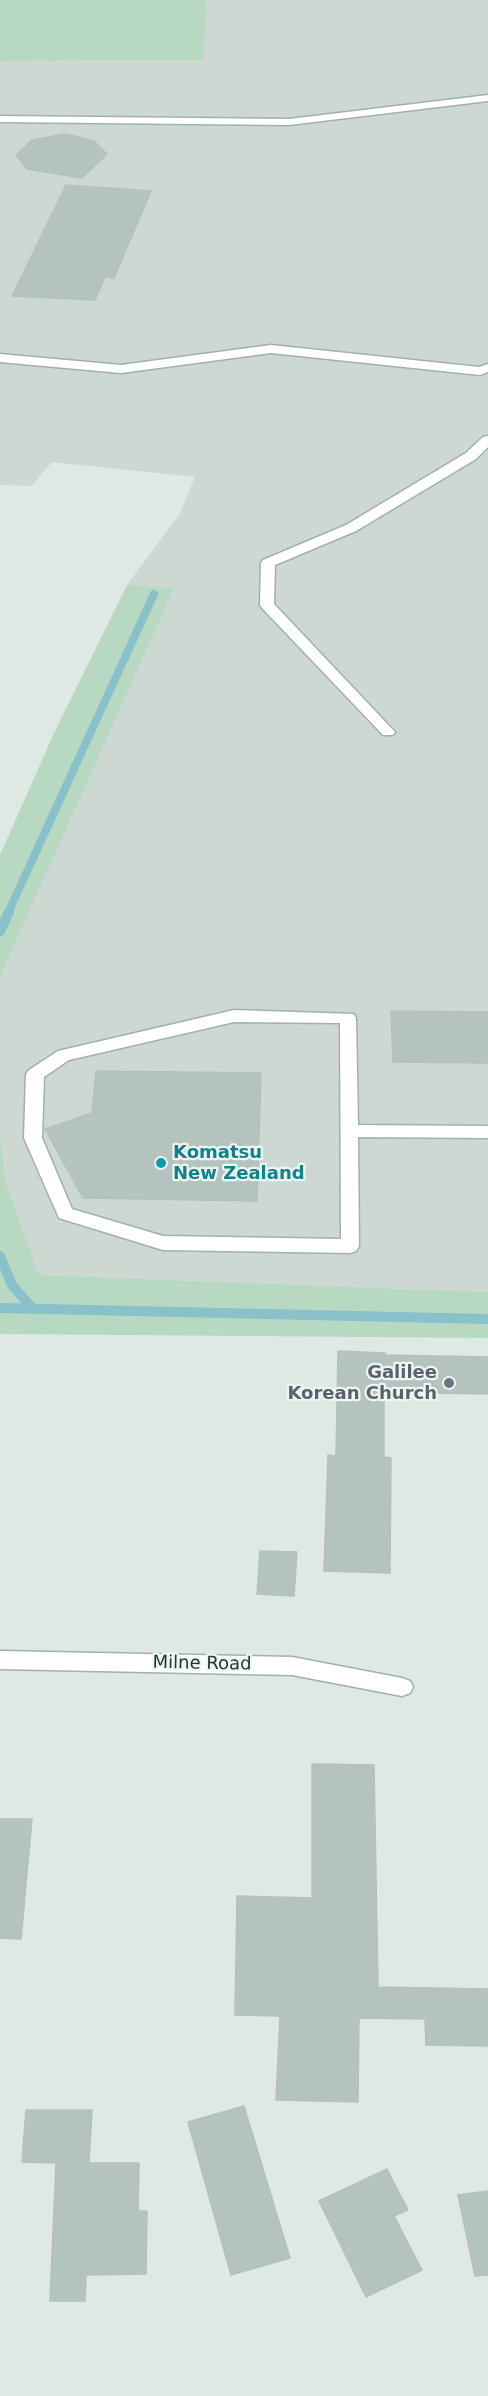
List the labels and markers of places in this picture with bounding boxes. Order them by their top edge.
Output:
place label: Komatsu New Zealand [173,1142,305,1184]
marker: Komatsu New Zealand [154,1156,168,1170]
place label: Galilee Korean Church [287,1362,437,1404]
marker: Galilee Korean Church [442,1376,456,1390]

